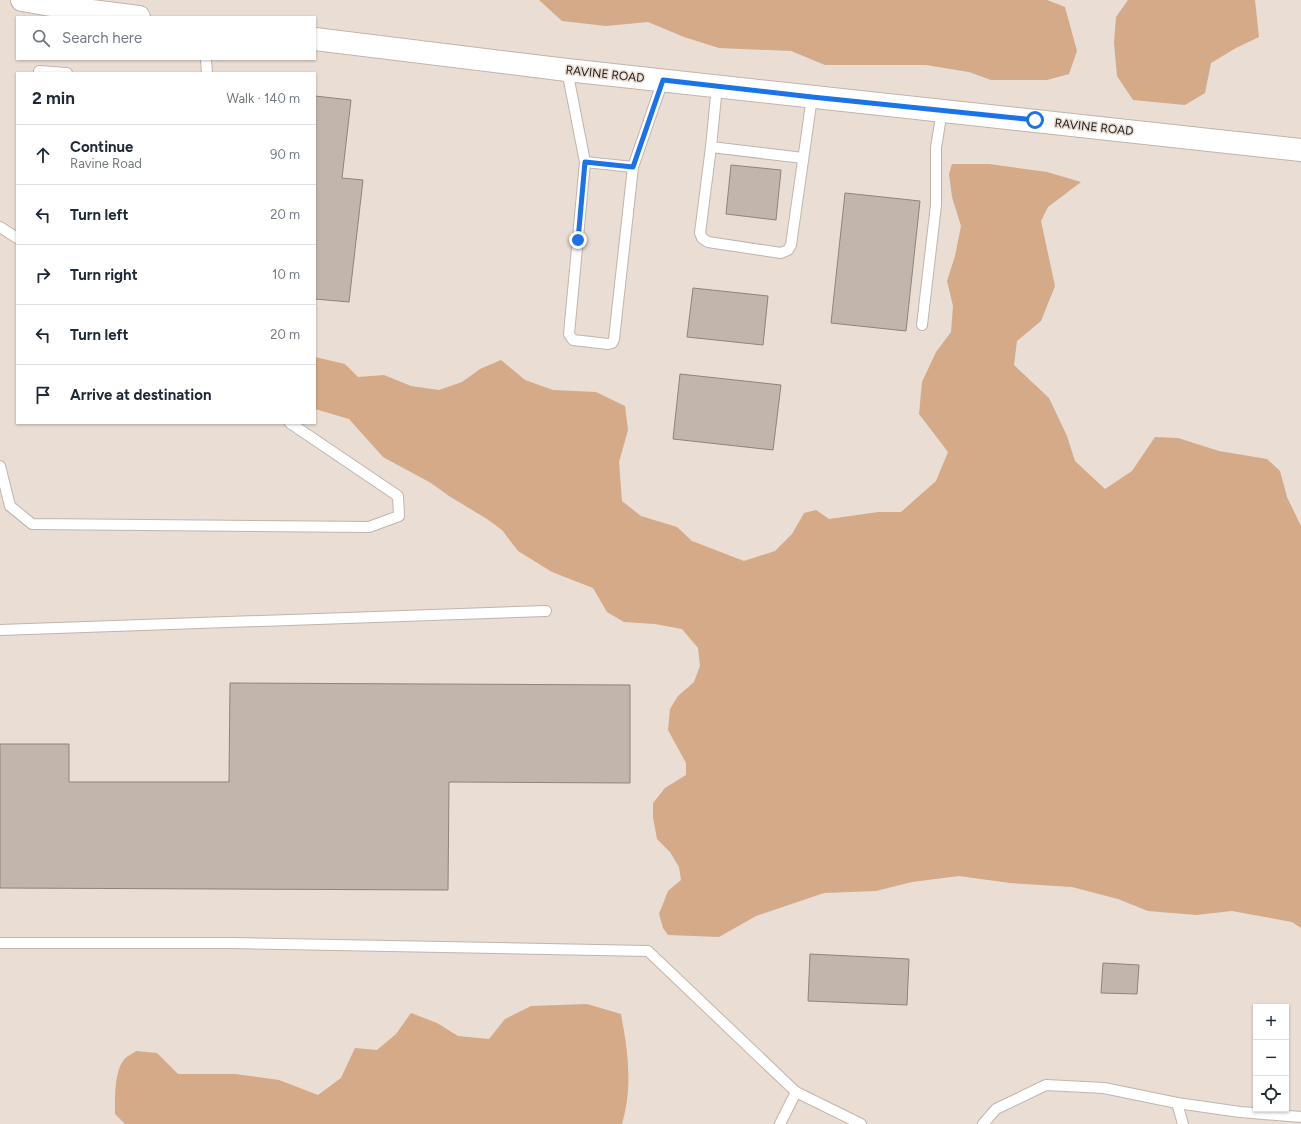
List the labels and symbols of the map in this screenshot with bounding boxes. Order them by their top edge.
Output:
street label: RAVINE ROAD [565,63,645,85]
route start [1026,111,1044,129]
street label: RAVINE ROAD [1054,116,1134,138]
route end [569,231,587,249]

